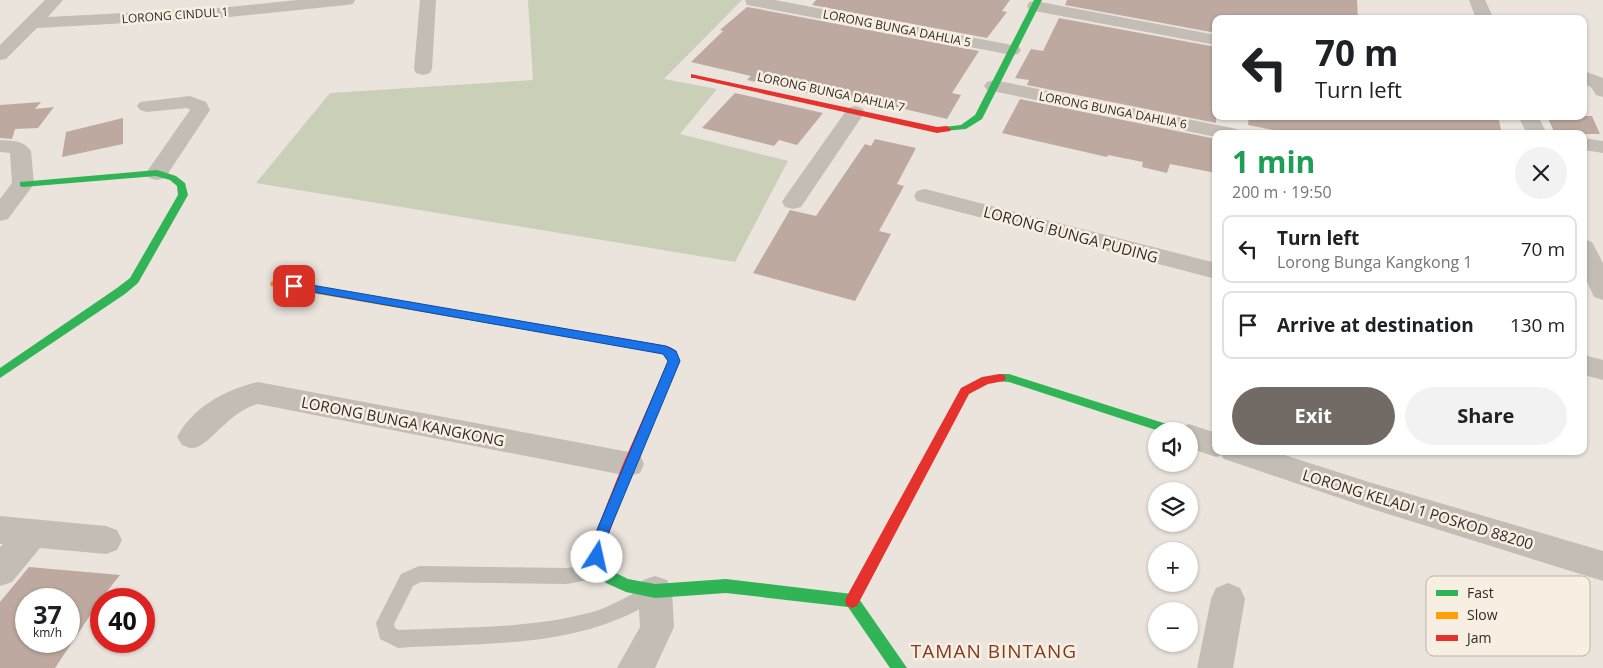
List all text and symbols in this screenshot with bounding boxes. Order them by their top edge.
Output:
street label: LORONG CINDUL 1 [121,3,229,27]
street label: LORONG BUNGA DAHLIA 5 [822,5,973,51]
text: 70 m [1315,29,1398,76]
icon: left [1232,35,1297,100]
street label: LORONG BUNGA DAHLIA 7 [756,68,907,116]
text: Turn left [1315,74,1402,104]
street label: LORONG BUNGA DAHLIA 6 [1038,87,1189,133]
text: 1 min [1232,141,1315,182]
button: close [1515,147,1567,199]
text: 200 m · 19:50 [1232,181,1332,203]
street label: LORONG BUNGA PUDING [981,201,1161,267]
text: Turn left [1277,225,1359,251]
icon: left [1234,235,1262,263]
text: 70 m [1521,236,1565,262]
text: Lorong Bunga Kangkong 1 [1277,251,1473,273]
pin [273,265,315,307]
icon: arrive [280,272,308,300]
icon: arrive [1234,311,1262,339]
text: Arrive at destination [1277,312,1474,338]
text: 130 m [1510,312,1565,338]
button: Exit [1232,387,1395,445]
button: Share [1405,387,1567,445]
street label: LORONG BUNGA KANGKONG [300,391,506,451]
map controls [1148,422,1198,652]
button: sound [1148,422,1198,472]
street label: LORONG KELADI 1 POSKOD 88200 [1300,464,1536,554]
button: layers [1148,482,1198,532]
position arrow [570,530,622,582]
button: + [1148,542,1198,592]
legend [1426,576,1590,656]
text: Fast [1467,583,1494,602]
speed limit sign: 40 [90,588,155,653]
text: 37 [33,597,62,631]
button: − [1148,602,1198,652]
text: Slow [1467,605,1498,624]
text: km/h [33,624,62,641]
text: Jam [1465,628,1492,647]
district label: TAMAN BINTANG [911,638,1077,664]

